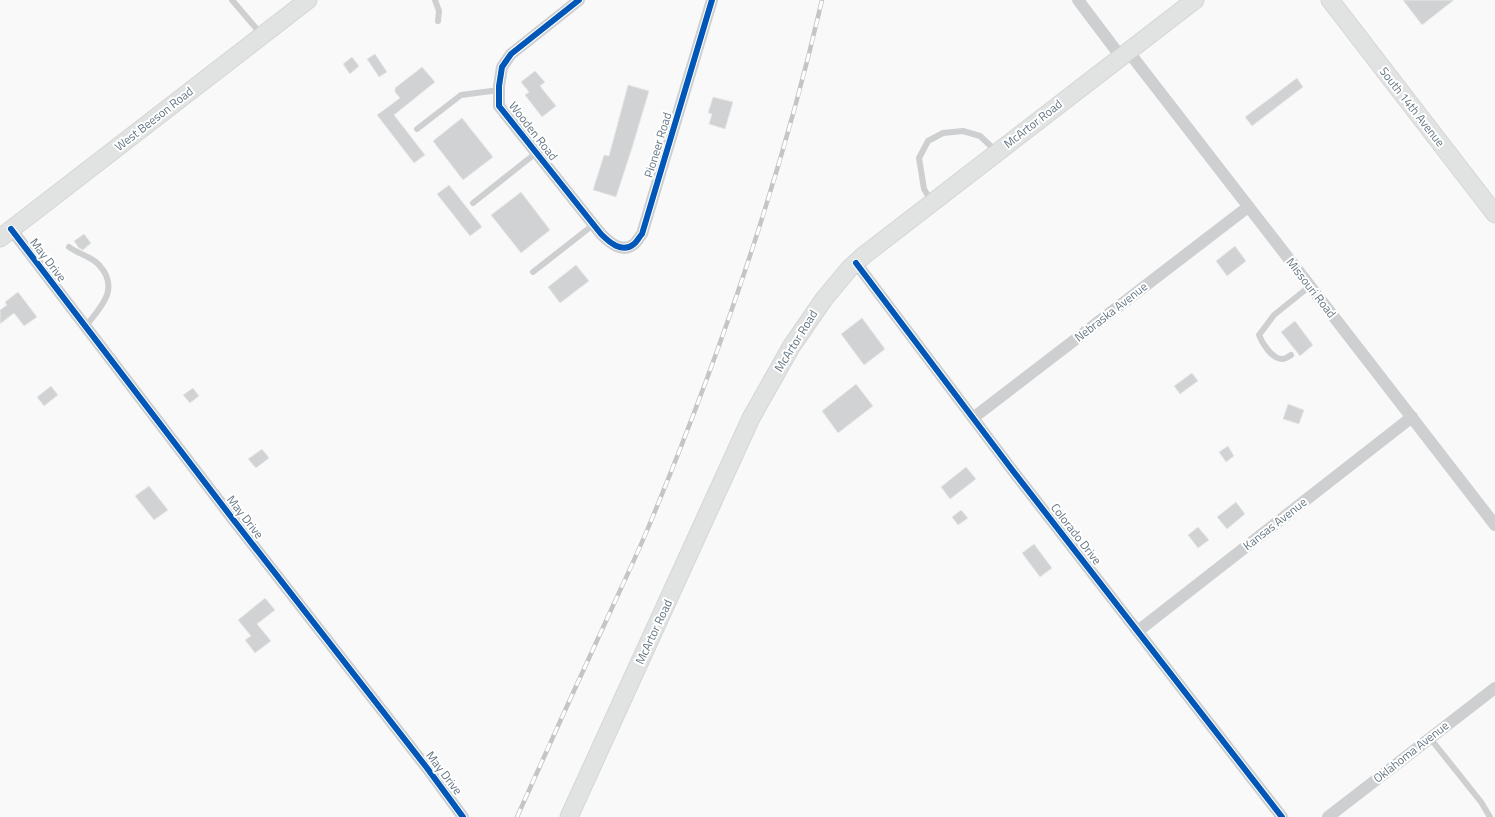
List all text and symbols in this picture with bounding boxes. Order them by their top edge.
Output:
street label: South 14th Avenue [1375,63,1450,151]
street label: West Beeson Road [110,82,197,155]
street label: McArtor Road [999,95,1066,153]
street label: Wooden Road [504,97,563,164]
street label: Pioneer Road [639,110,676,180]
street label: May Drive [26,234,71,286]
street label: Missouri Road [1282,253,1341,322]
street label: Nebraska Avenue [1070,277,1151,346]
street label: McArtor Road [769,306,822,375]
street label: May Drive [222,491,268,543]
street label: Kansas Avenue [1239,493,1311,555]
street label: Colorado Drive [1046,499,1107,569]
street label: McArtor Road [630,596,677,667]
street label: Oklahoma Avenue [1369,716,1453,787]
street label: May Drive [422,747,467,799]

